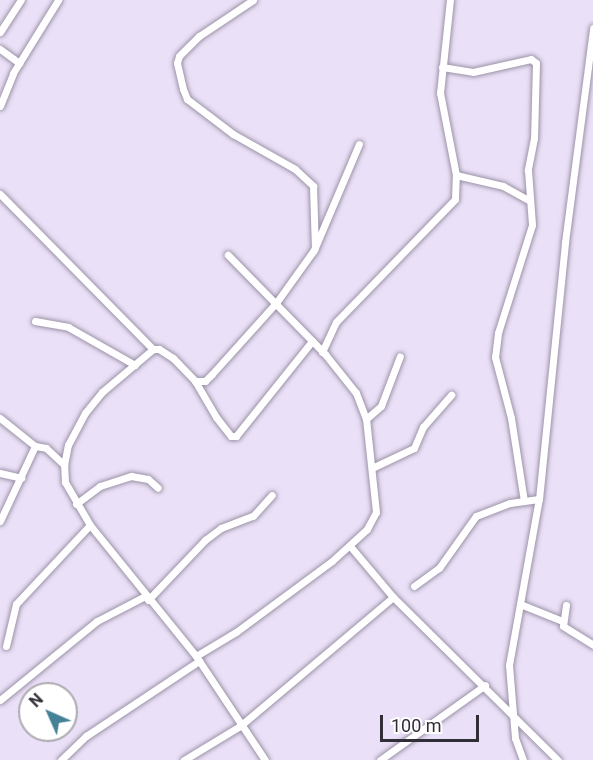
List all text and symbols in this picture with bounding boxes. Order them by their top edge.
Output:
north arrow [18,682,78,742]
text: N [26,690,47,711]
scale bar [383,703,482,741]
text: 100 m [391,715,442,736]

